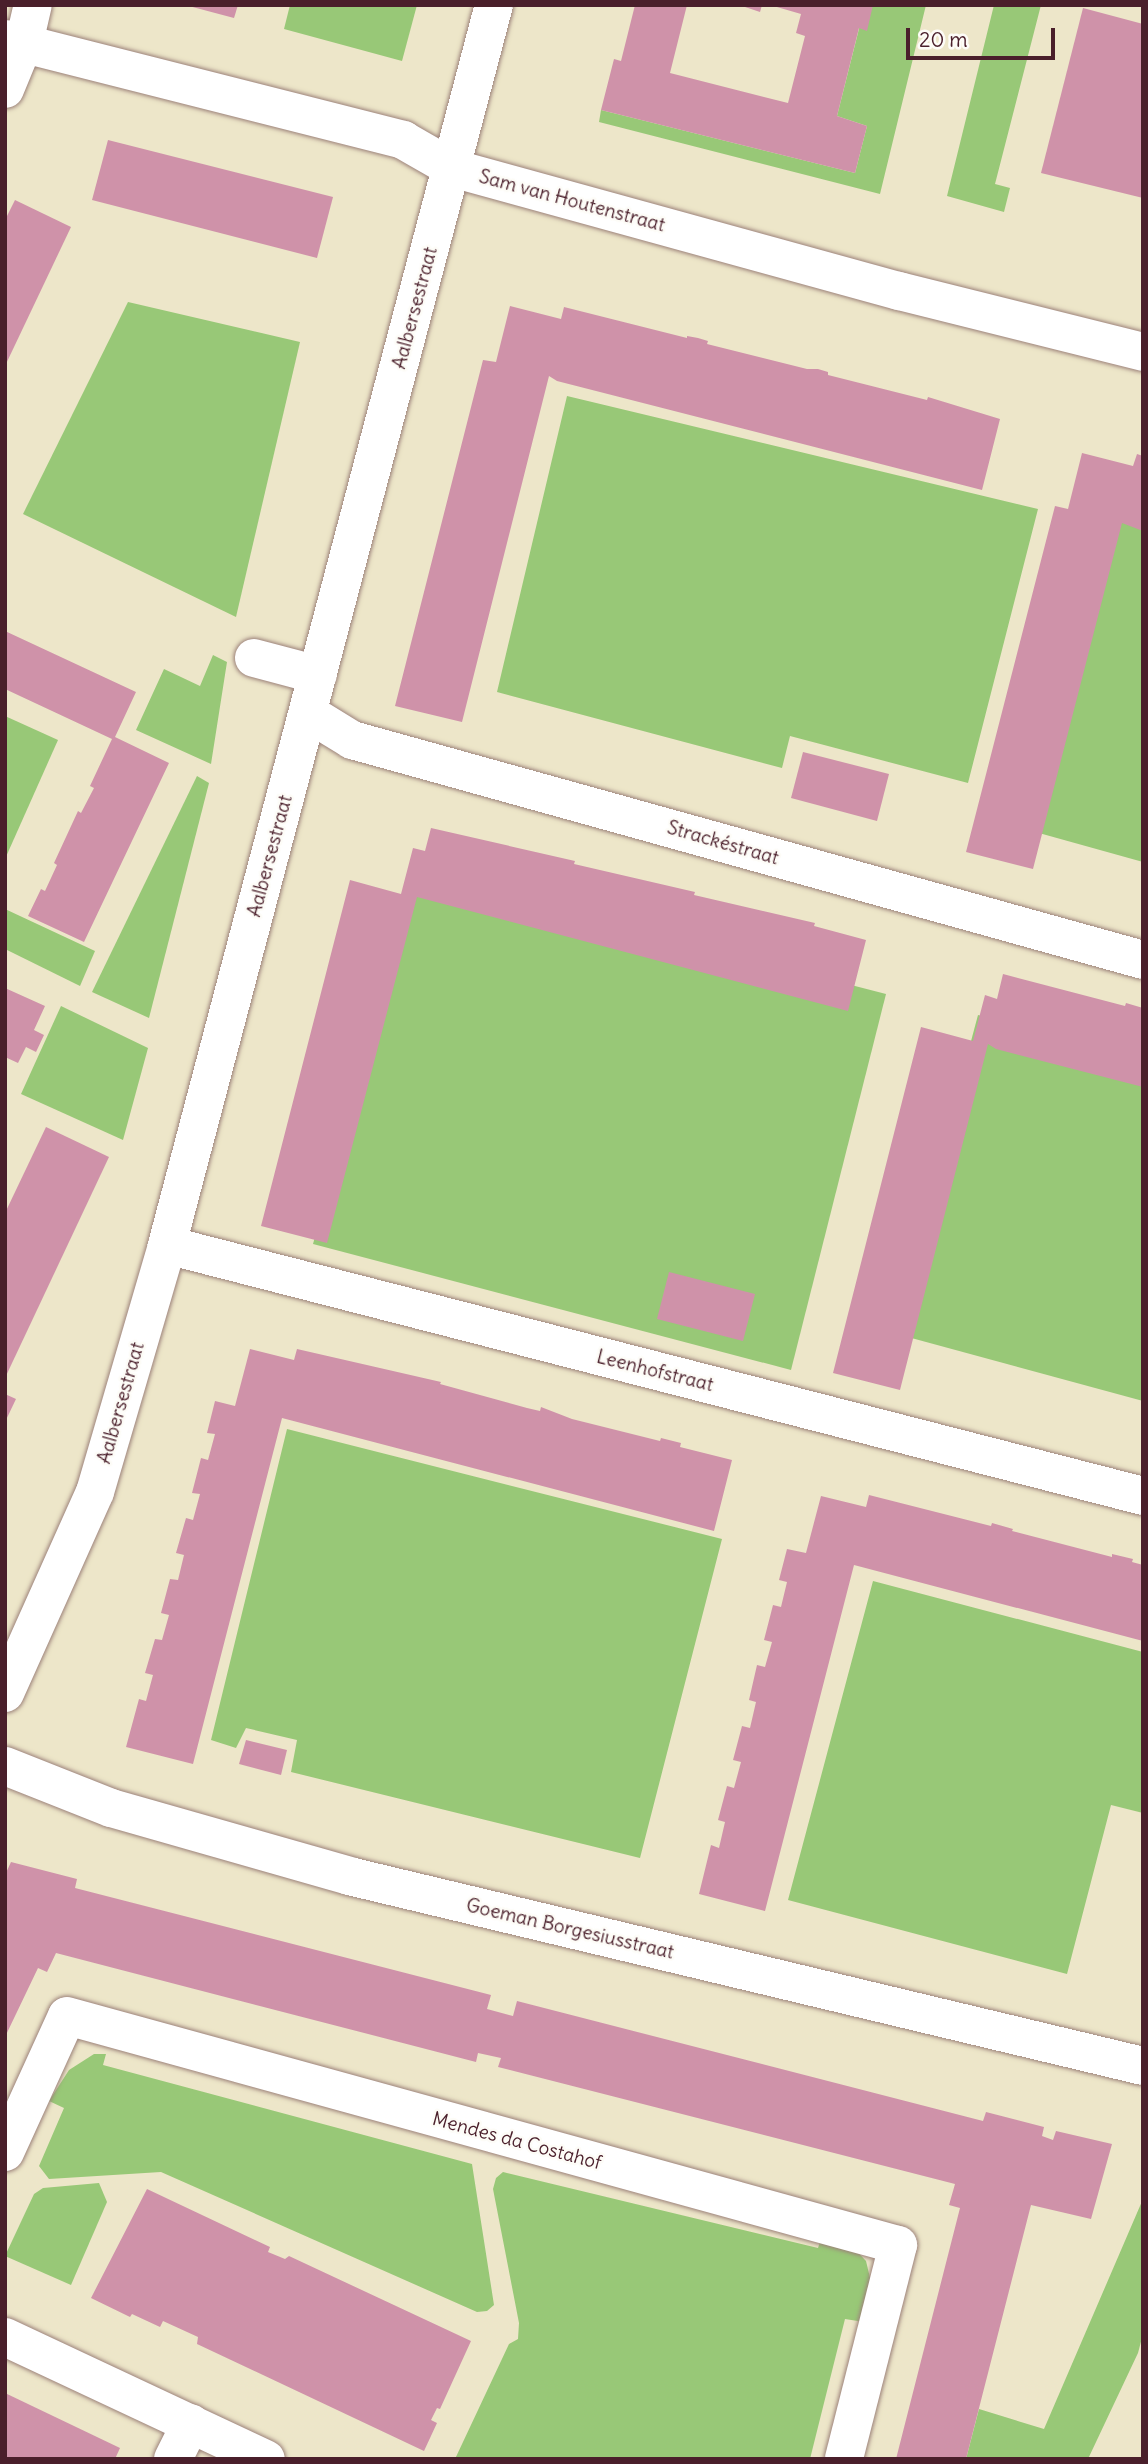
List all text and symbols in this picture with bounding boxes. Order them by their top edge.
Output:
scale bar [910,14,1059,58]
text: 20 m [919,26,968,53]
street label: Sam van Houtenstraat [477,165,667,237]
street label: Aalbersestraat [388,245,442,371]
street label: Aalbersestraat [243,793,297,919]
street label: Strackéstraat [665,816,781,870]
street label: Aalbersestraat [93,1340,149,1466]
street label: Leenhofstraat [594,1345,716,1397]
street label: Goeman Borgesiusstraat [464,1894,676,1964]
street label: Mendes da Costahof [430,2107,604,2175]

